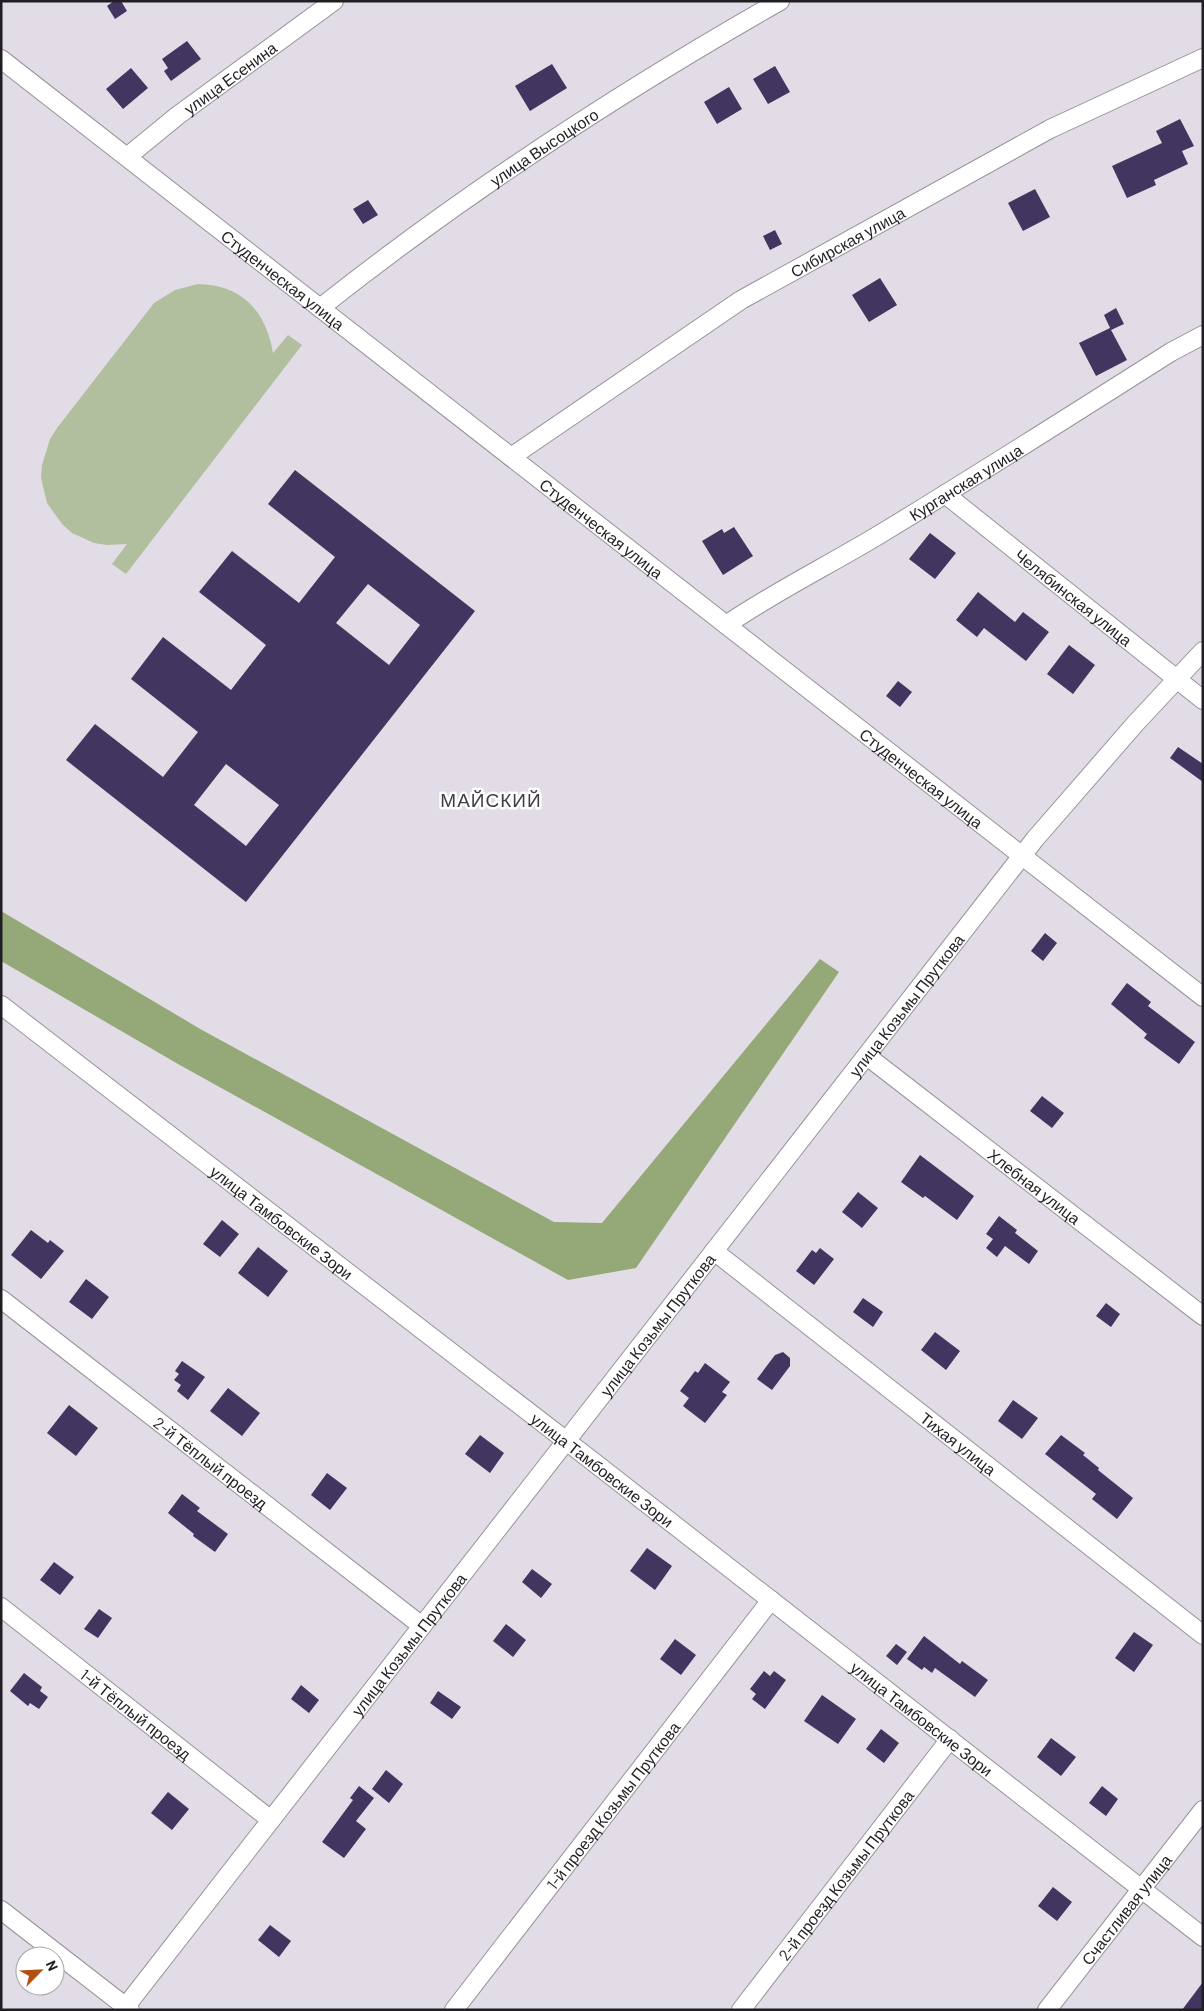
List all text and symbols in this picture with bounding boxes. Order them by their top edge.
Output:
street label: улица Есенина [180,37,280,118]
street label: улица Высоцкого [486,104,601,189]
street label: Сибирская улица [787,202,908,280]
street label: Студенческая улица [218,225,349,333]
street label: Курганская улица [905,439,1025,524]
street label: Студенческая улица [536,474,667,582]
street label: Челябинская улица [1012,545,1136,649]
street label: Студенческая улица [856,724,987,832]
district label: МАЙСКИЙ [440,788,542,811]
street label: улица Козьмы Пруткова [844,930,967,1080]
street label: Хлебная улица [985,1144,1085,1227]
street label: улица Тамбовские Зори [207,1161,357,1283]
street label: улица Козьмы Пруткова [596,1249,718,1399]
street label: улица Тамбовские Зори [528,1408,678,1530]
street label: Тихая улица [917,1408,1000,1479]
street label: 2-й Тёплый проезд [150,1412,272,1513]
street label: улица Козьмы Пруткова [347,1569,470,1719]
street label: улица Тамбовские Зори [847,1657,997,1779]
street label: 1-й Тёплый проезд [77,1664,196,1763]
street label: 1-й проезд Козьмы Пруткова [542,1717,683,1893]
street label: 2-й проезд Козьмы Пруткова [774,1786,917,1964]
street label: Счастливая улица [1077,1850,1175,1968]
north arrow [15,1946,65,1996]
text: N [43,1958,62,1973]

